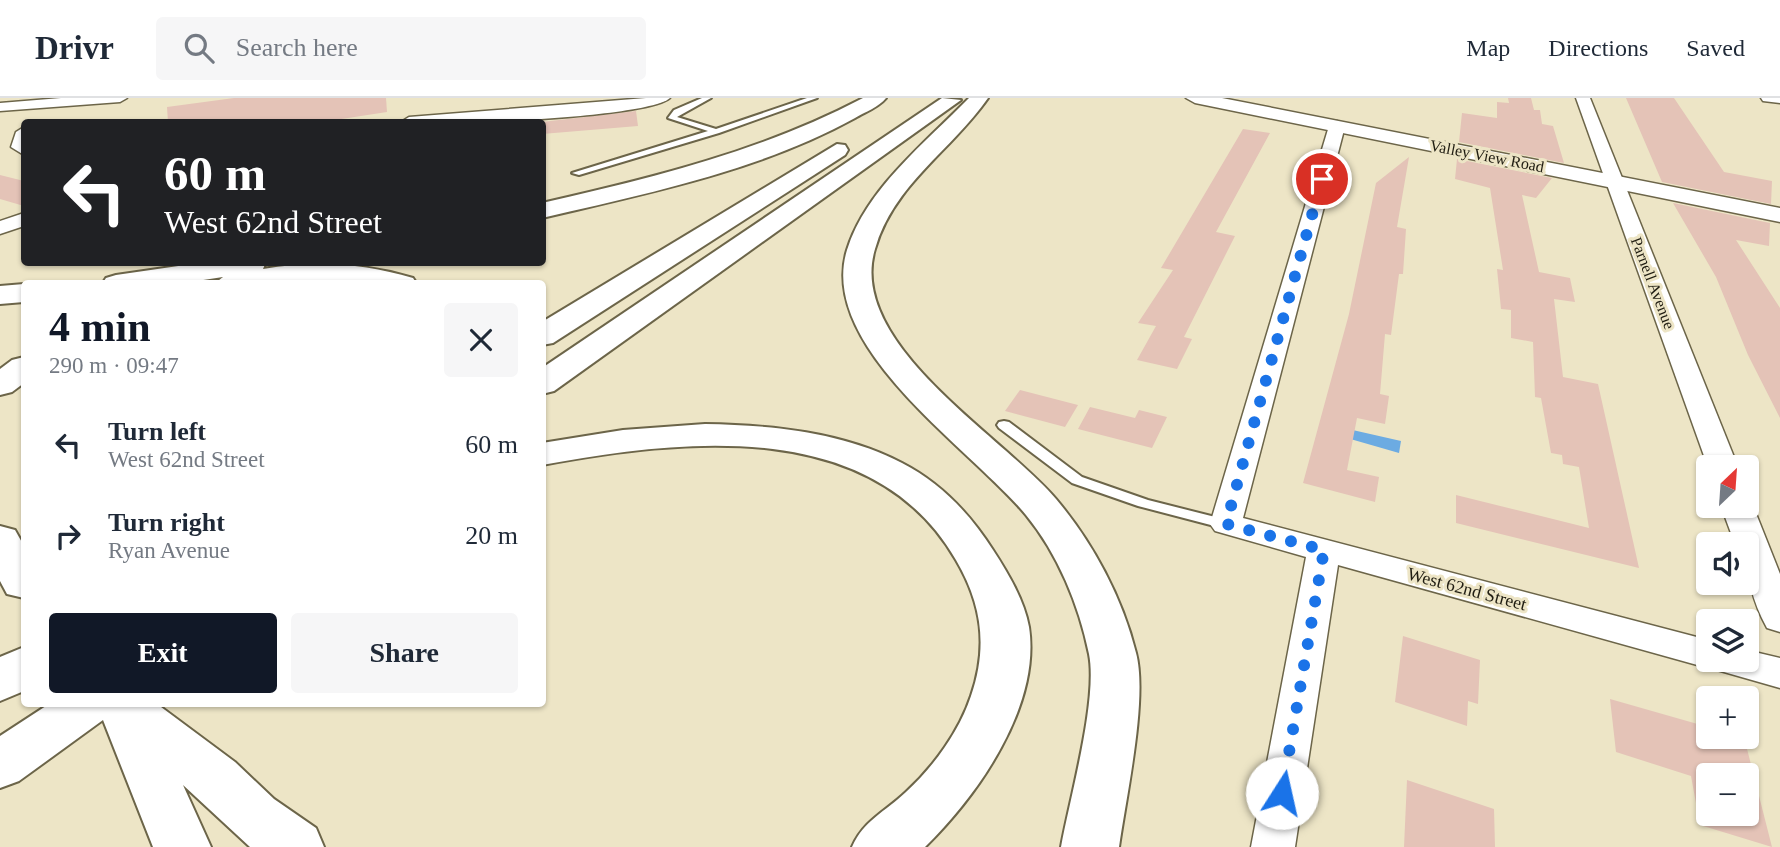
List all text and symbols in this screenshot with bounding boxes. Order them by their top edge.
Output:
search box [156,17,646,80]
icon: search [180,29,218,67]
text: Drivr [35,30,114,66]
text: Search here [236,33,358,62]
text: Map [1466,35,1510,61]
text: Directions [1548,35,1648,61]
text: Saved [1686,35,1745,61]
street label: Valley View Road [1428,137,1546,176]
text: 60 m [164,146,266,201]
icon: left [49,147,140,238]
pin [1292,149,1352,209]
icon: arrive [1303,160,1341,198]
text: West 62nd Street [164,204,382,240]
street label: Parnell Avenue [1628,235,1678,331]
button: close [444,303,518,377]
text: 4 min [49,304,151,350]
text: 290 m · 09:47 [49,353,179,378]
text: Turn left [108,417,206,446]
icon: left [49,426,87,464]
text: 60 m [465,430,518,459]
text: West 62nd Street [108,447,265,472]
north arrow [1696,455,1759,518]
map controls [1696,455,1759,826]
text: Turn right [108,508,225,537]
icon: right [49,517,87,555]
text: 20 m [465,521,518,550]
button: sound [1696,532,1759,595]
text: Ryan Avenue [108,538,230,563]
street label: West 62nd Street [1405,563,1529,615]
button: layers [1696,609,1759,672]
button: Exit [49,613,277,693]
button: Share [291,613,518,693]
button: + [1696,686,1759,749]
position arrow [1245,756,1319,830]
button: − [1696,763,1759,826]

